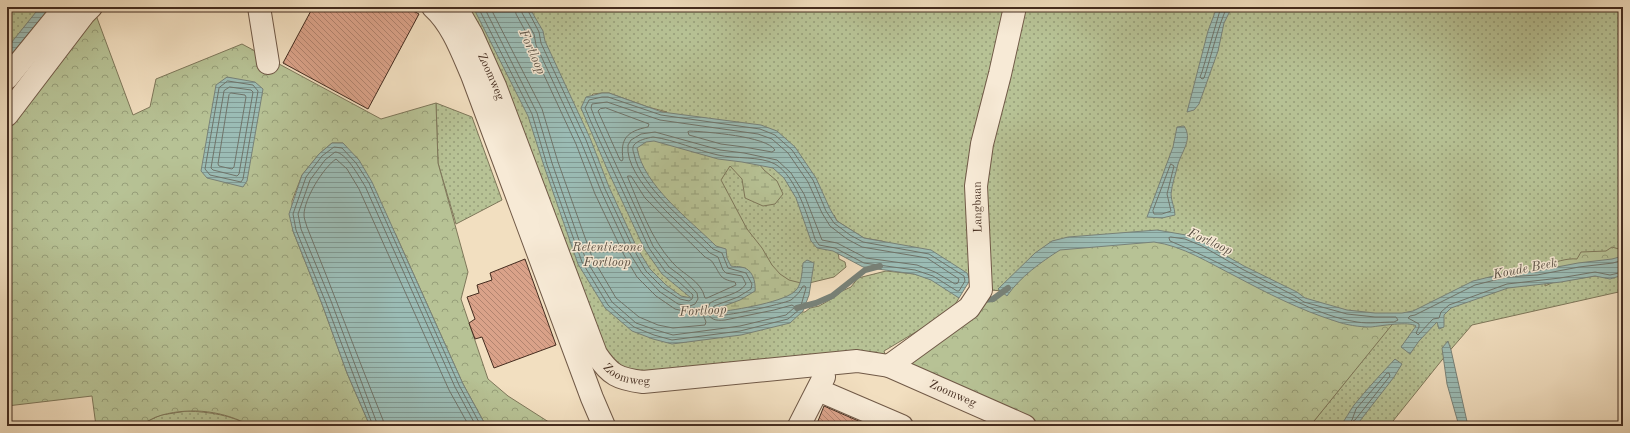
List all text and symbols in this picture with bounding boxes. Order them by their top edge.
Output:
water label: Fortloop [516,27,548,76]
street label: Zoomweg [475,51,506,102]
street label: Langbaan [972,181,984,233]
water label: Fortloop [1185,226,1234,258]
water label: Retentiezone Fortloop [571,241,642,269]
water label: Koude Beek [1491,256,1558,282]
water label: Fortloop [678,303,727,319]
street label: Zoomweg [600,361,651,388]
street label: Zoomweg [927,379,978,410]

